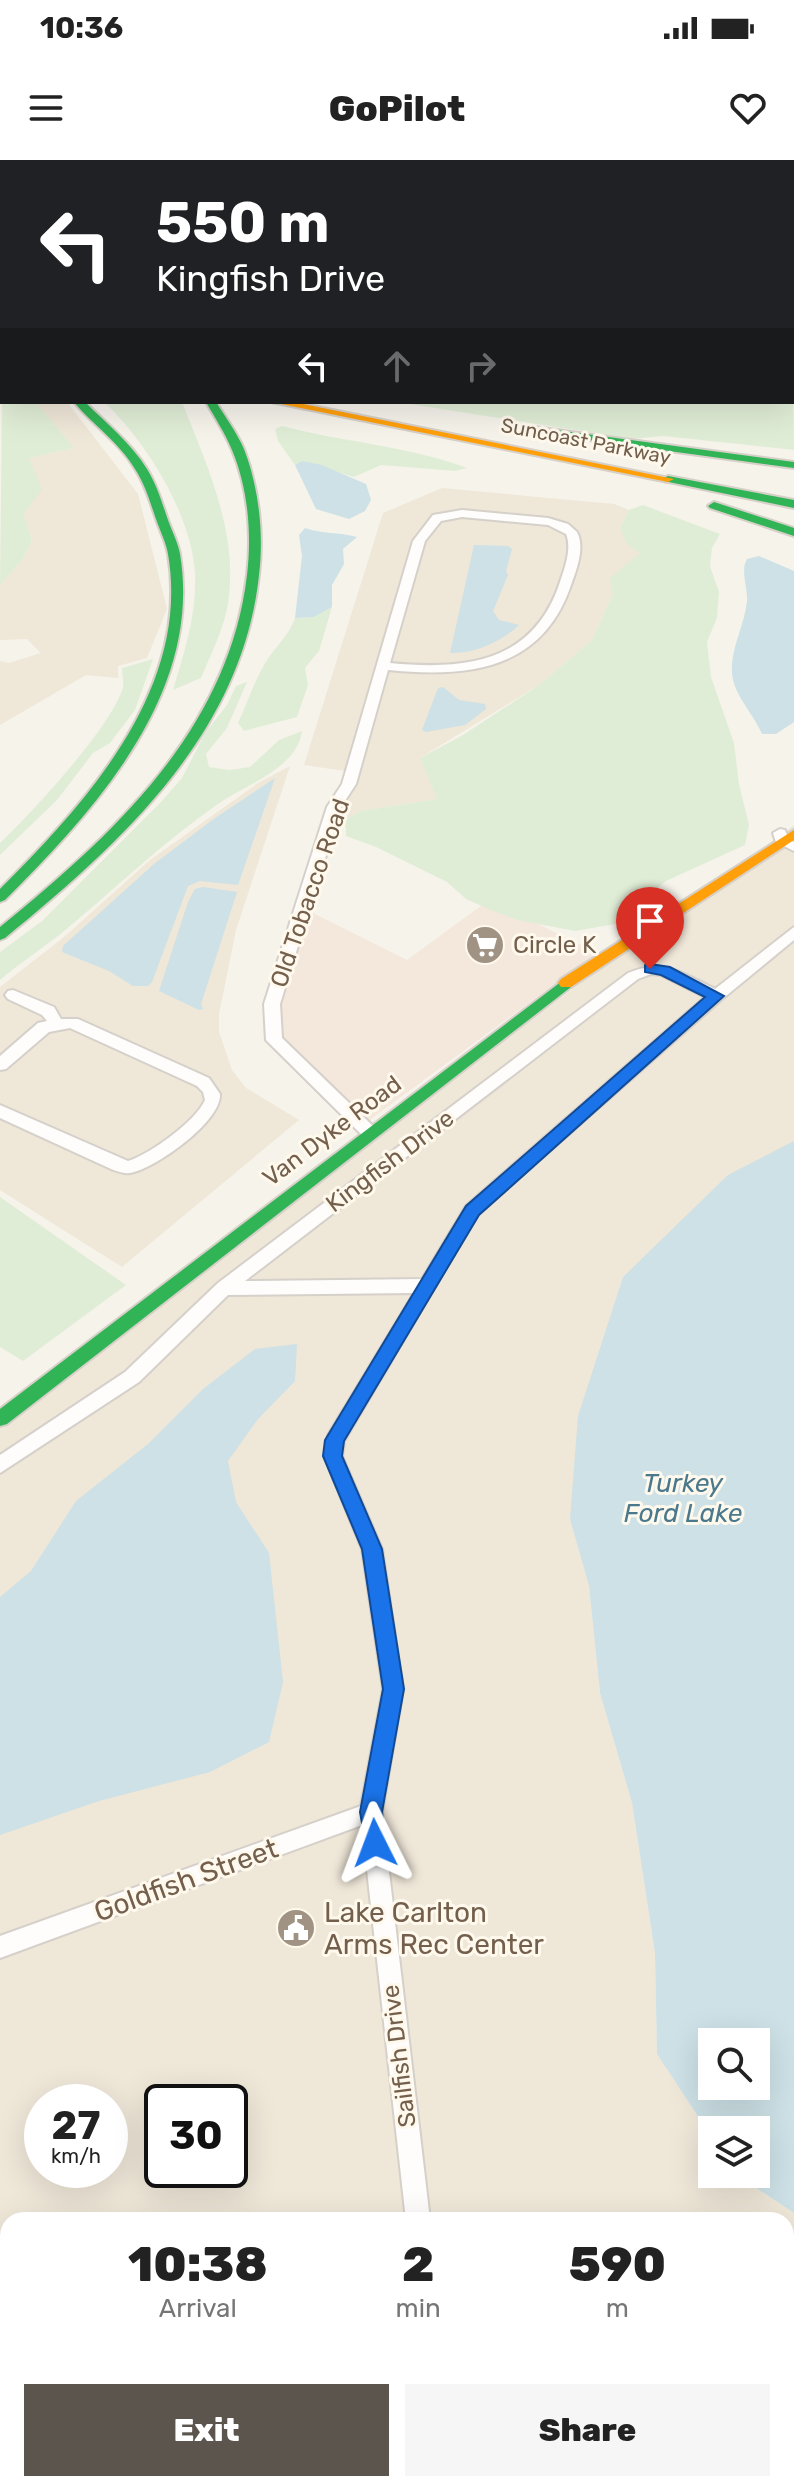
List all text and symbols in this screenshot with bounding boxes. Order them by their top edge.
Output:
text: 10:36 [40,10,123,46]
icon: menu [24,86,68,130]
icon: heart [726,86,770,130]
text: GoPilot [329,87,465,130]
text: 550 m [156,190,330,256]
icon: left [24,192,128,296]
text: Kingfish Drive [156,257,385,300]
icon: left [291,344,335,388]
icon: ahead [375,344,419,388]
icon: right [459,344,503,388]
street label: Suncoast Parkway [499,413,673,469]
street label: Old Tobacco Road [265,795,355,991]
pin [616,887,684,969]
icon: arrive [628,899,672,943]
supermarket icon: Circle K [464,924,506,966]
place label: Circle K [513,931,597,959]
street label: Van Dyke Road [257,1070,407,1192]
street label: Kingfish Drive [321,1104,459,1218]
water label: Turkey Ford Lake [624,1468,743,1529]
position arrow [333,1801,417,1885]
street label: Goldfish Street [90,1831,282,1929]
place label: Lake Carlton Arms Rec Center [324,1896,544,1961]
public building icon: Lake Carlton Arms Rec Center [275,1907,317,1949]
street label: Sailfish Drive [376,1983,422,2129]
map controls [698,2028,770,2188]
button: search [698,2028,770,2100]
speed limit sign: 30 [144,2084,248,2188]
text: 27 [52,2102,100,2149]
button: layers [698,2116,770,2188]
text: km/h [51,2144,101,2168]
text: 10:38 [128,2236,268,2293]
text: 2 [402,2236,434,2293]
text: 590 [569,2236,666,2293]
text: Arrival [159,2293,237,2324]
text: min [396,2293,441,2324]
text: m [606,2293,629,2324]
button: Exit [24,2384,389,2476]
button: Share [405,2384,770,2476]

